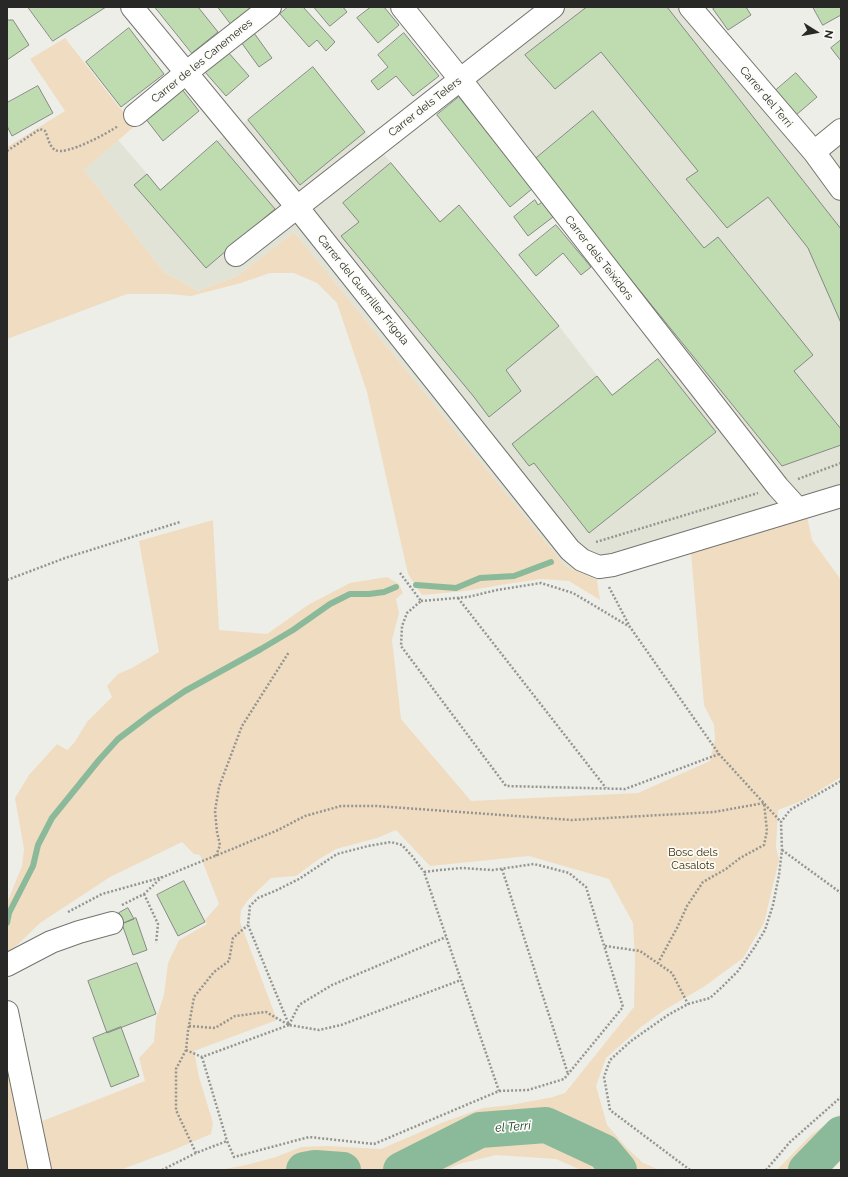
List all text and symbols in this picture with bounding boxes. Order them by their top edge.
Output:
north arrow [796,12,836,52]
street label: Carrer de les Canemeres [149,16,255,106]
text: N [821,29,835,40]
street label: Carrer del Terri [737,64,795,130]
street label: Carrer dels Telers [386,74,464,140]
street label: Carrer dels Teixidors [562,213,636,303]
street label: Carrer del Guerriller Frigola [314,232,412,348]
park label: Bosc dels Casalots [668,846,718,872]
water label: el Terri [495,1119,531,1135]

